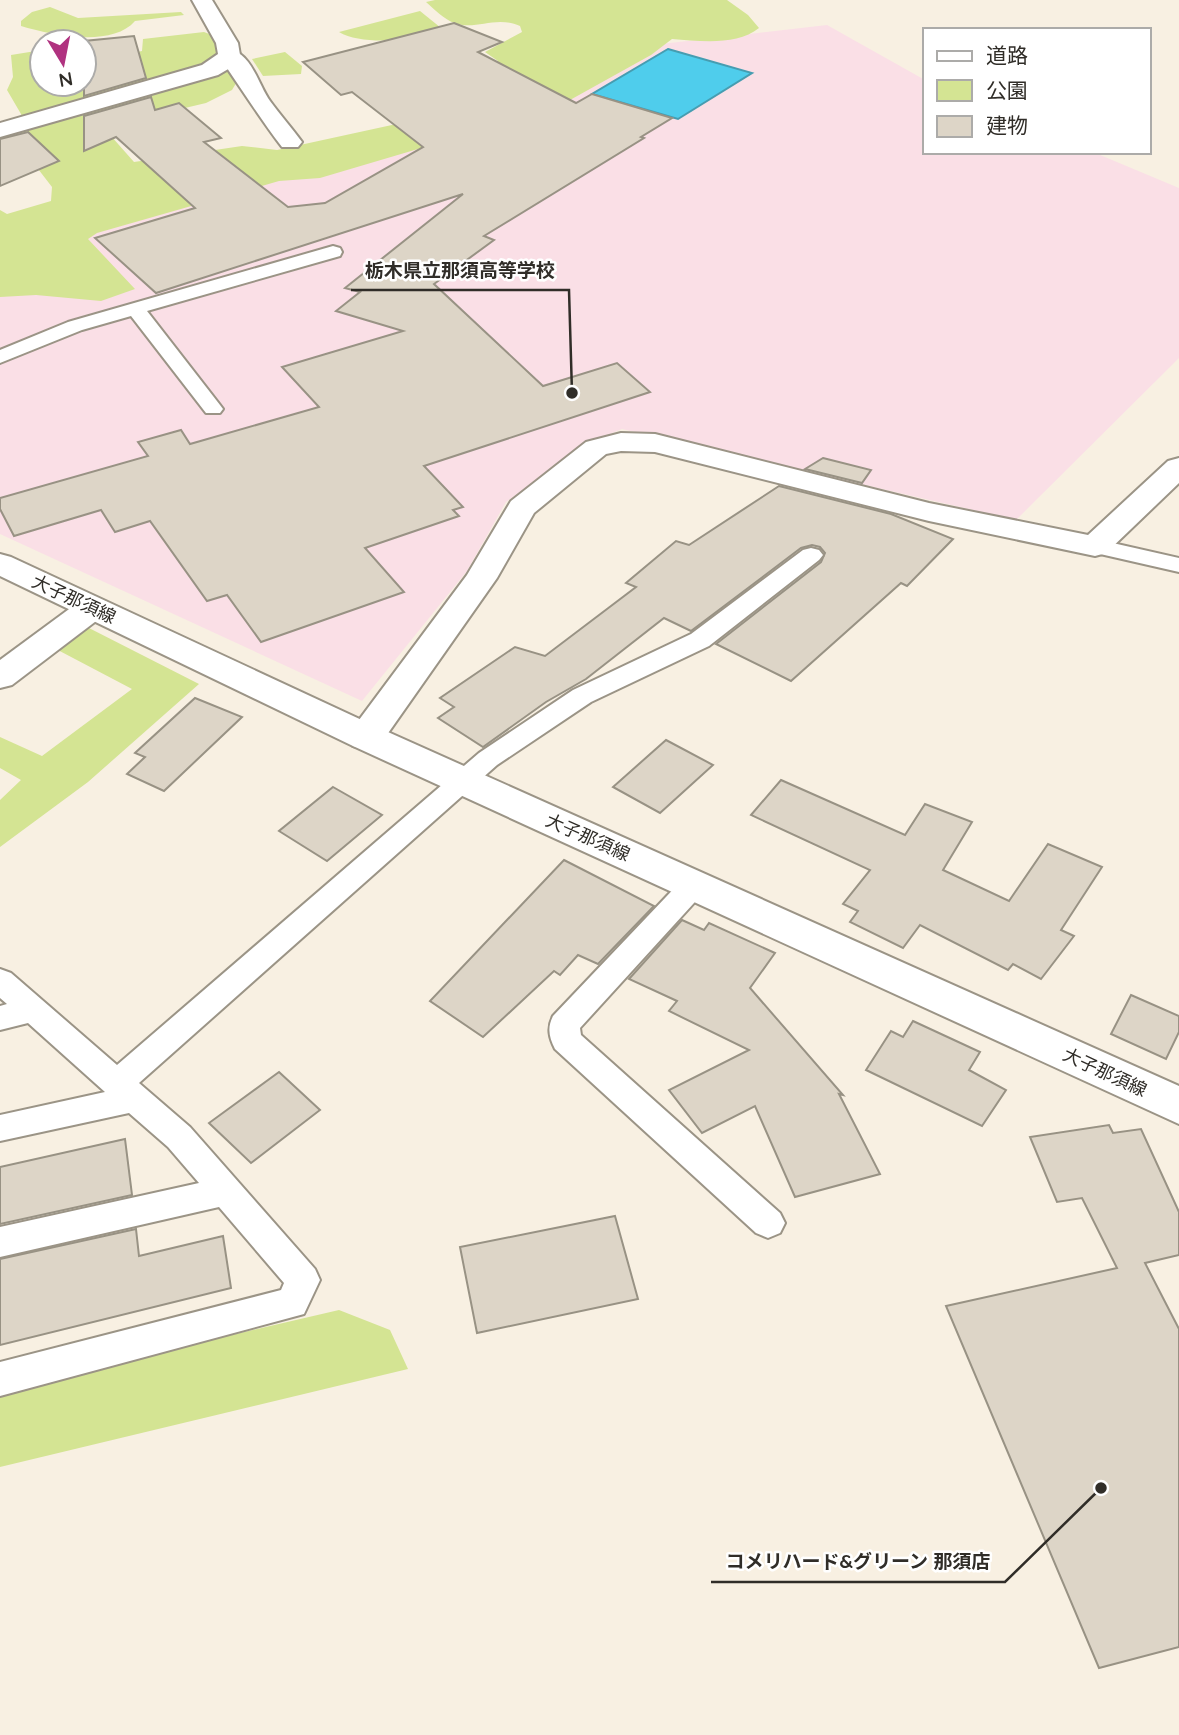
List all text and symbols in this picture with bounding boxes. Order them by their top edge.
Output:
north arrow [28,28,98,98]
legend [923,28,1151,154]
text: 道路 [986,42,1028,68]
text: N [57,67,75,93]
text: 公園 [986,77,1028,103]
text: 建物 [986,112,1028,138]
callout: 栃木県立那須高等学校 [351,250,569,290]
text: 栃木県立那須高等学校 [365,258,555,282]
street label: 大子那須線 [28,570,120,628]
street label: 大子那須線 [542,808,634,866]
street label: 大子那須線 [1059,1043,1151,1101]
callout: コメリハード&グリーン 那須店 [711,1542,1005,1582]
text: コメリハード&グリーン 那須店 [726,1549,990,1573]

